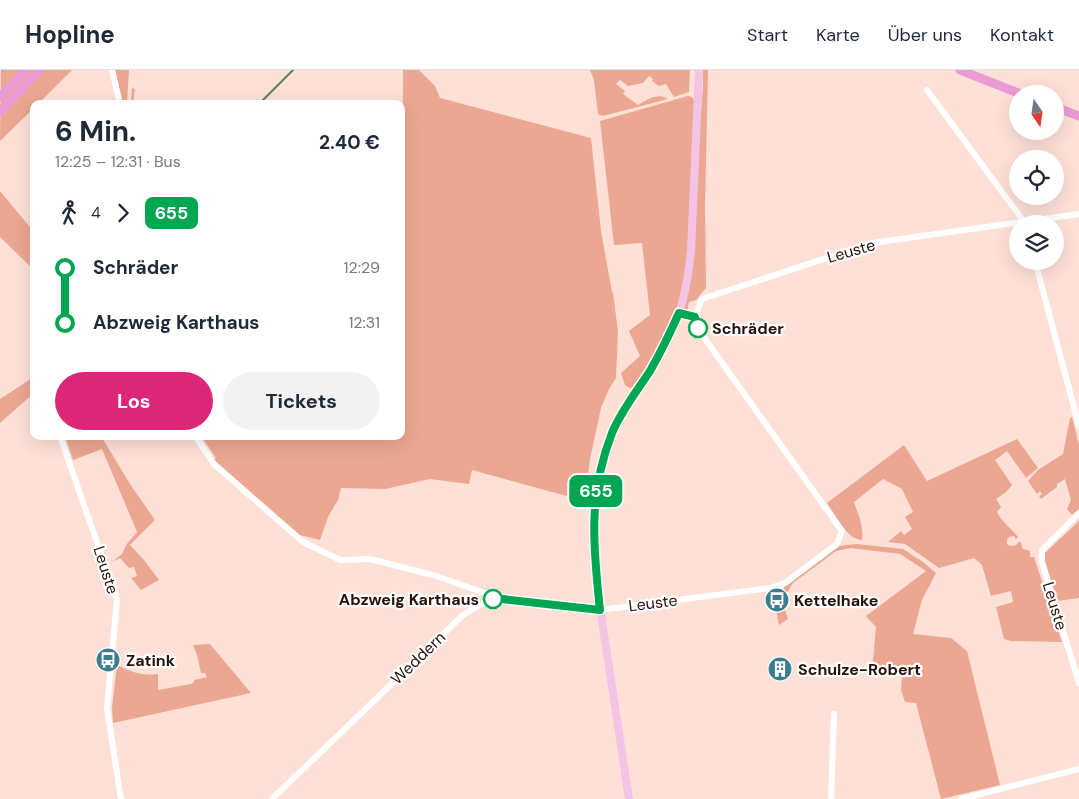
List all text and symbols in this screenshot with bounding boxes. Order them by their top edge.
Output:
text: Hopline [25,19,115,50]
text: Start [747,23,788,47]
text: Karte [816,23,860,47]
text: Über uns [888,23,962,47]
text: Kontakt [990,23,1054,47]
north arrow [1009,85,1064,140]
map controls [1009,85,1064,270]
text: 6 Min. [55,113,136,150]
text: 2.40 € [319,130,380,155]
button: locate [1009,150,1064,205]
text: 12:25 – 12:31 · Bus [55,151,181,172]
icon: walk [55,199,83,227]
icon: forward [109,199,137,227]
text: 655 [155,201,188,225]
text: 4 [91,202,101,223]
button: layers [1009,215,1064,270]
street label: Leuste [824,234,878,268]
text: Schräder [93,255,178,280]
text: 12:29 [343,257,380,278]
text: Abzweig Karthaus [93,310,259,335]
text: 12:31 [348,312,380,333]
marker: Schräder [688,318,708,338]
place label: Schräder [712,318,784,339]
button: Los [55,372,213,430]
button: Tickets [223,372,380,430]
line badge: 655 [567,475,625,507]
text: 655 [579,479,613,503]
street label: Leuste [88,543,124,597]
street label: Leuste [1038,579,1072,633]
bus stop icon: Kettelhake [764,587,790,613]
place label: Abzweig Karthaus [339,589,479,610]
marker: Abzweig Karthaus [483,589,503,609]
street label: Leuste [627,590,679,616]
place label: Kettelhake [794,590,878,611]
street label: Weddern [386,627,450,689]
bus stop icon: Zatink [95,647,121,673]
place label: Zatink [126,650,176,671]
building icon: Schulze-Robert [767,656,793,682]
place label: Schulze-Robert [798,659,921,680]

